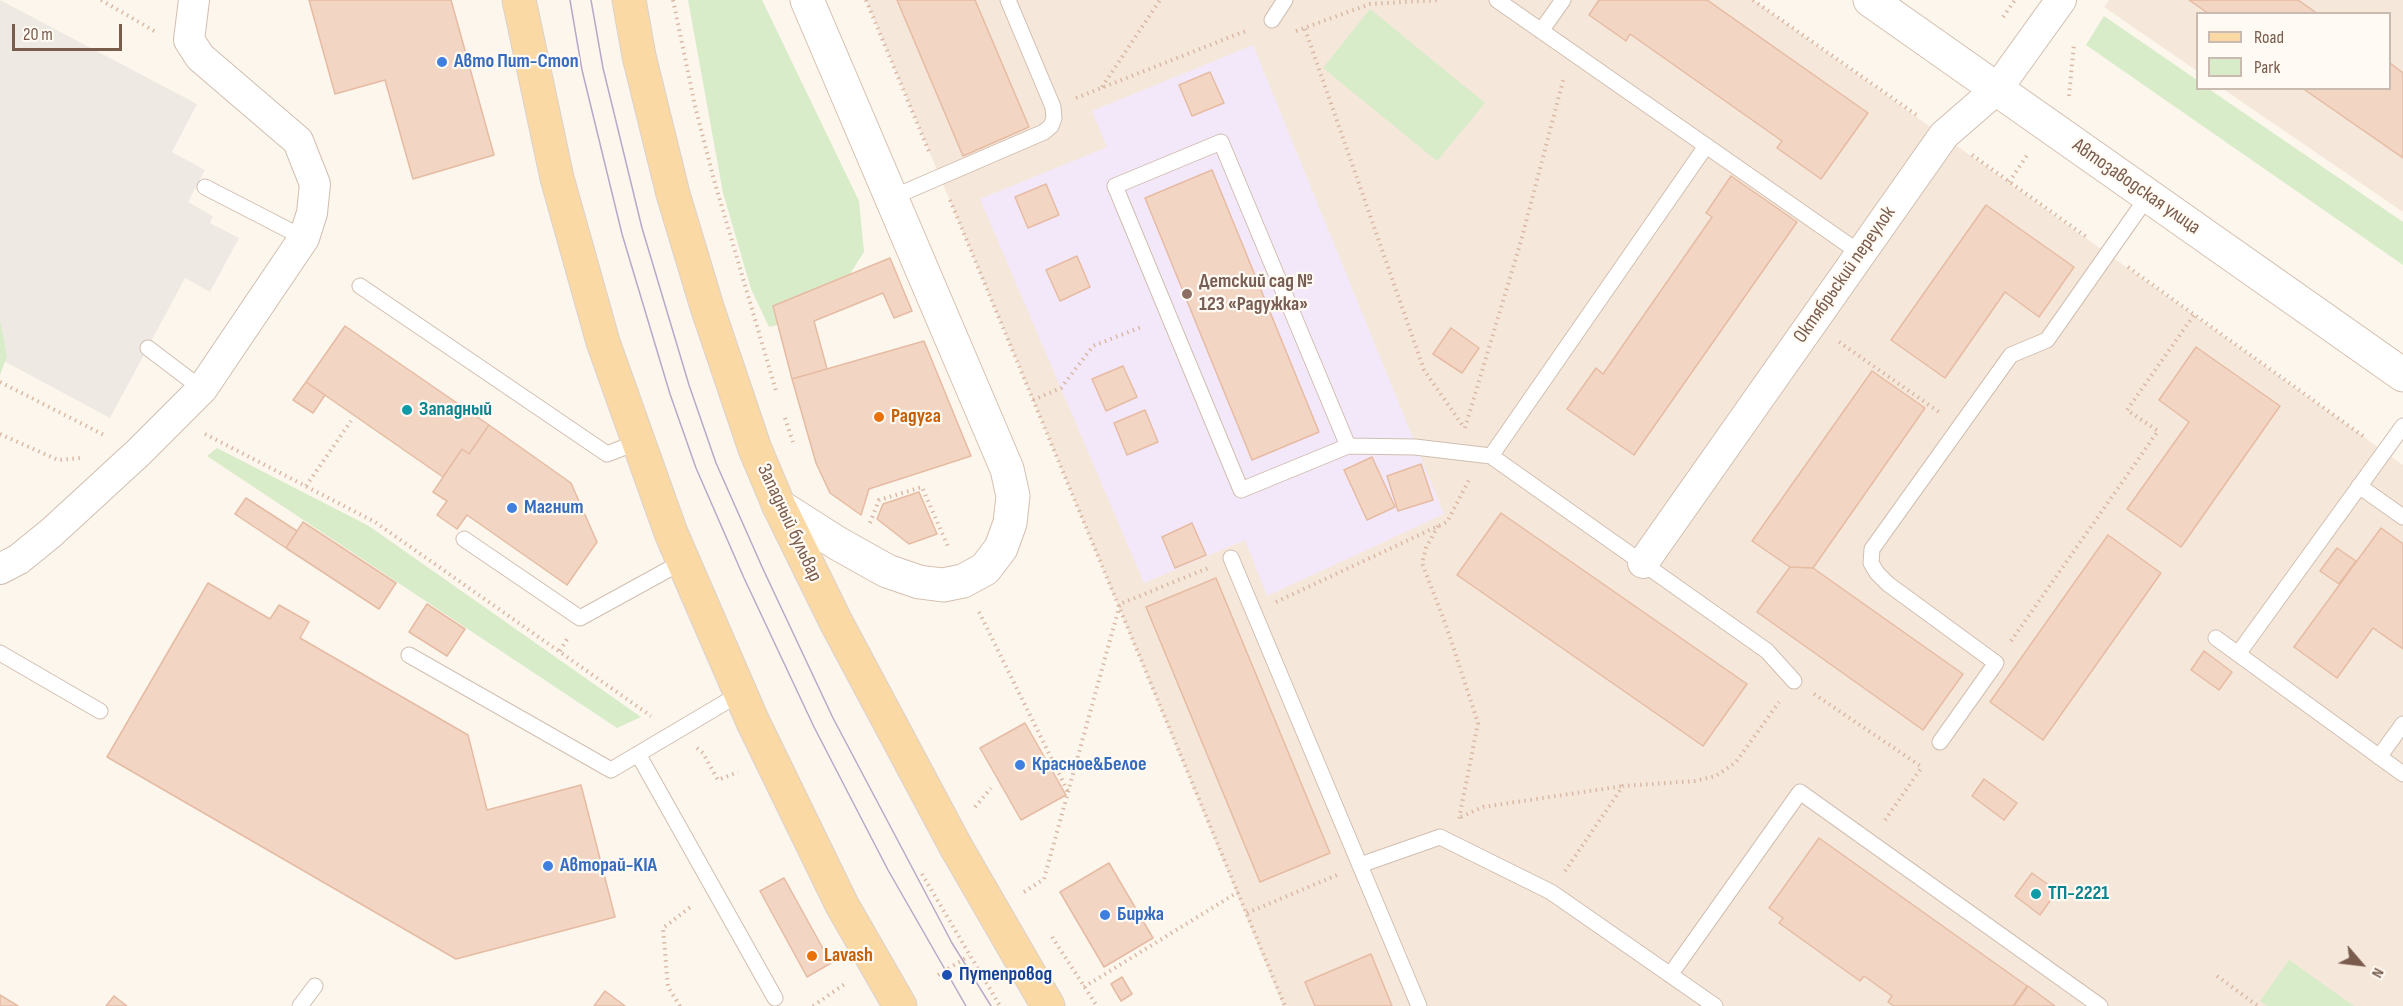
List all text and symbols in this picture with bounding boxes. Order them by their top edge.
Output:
scale bar [15,12,124,50]
legend [2196,12,2391,90]
text: 20 m [23,24,53,45]
text: Road [2254,27,2284,48]
place label: Авто Пит-Стоп [454,50,579,74]
marker: Авто Пит-Стоп [435,55,449,69]
text: Park [2254,57,2280,78]
street label: Автозаводская улица [2067,134,2205,240]
street label: Октябрьский переулок [1789,202,1901,348]
place label: Детский сад № 123 «Радужка» [1199,270,1313,317]
marker: Детский сад № 123 «Радужка» [1180,287,1194,301]
place label: Западный [419,398,492,422]
marker: Западный [400,403,414,417]
place label: Радуга [891,405,941,429]
marker: Радуга [872,410,886,424]
street label: Западный бульвар [751,460,827,586]
place label: Магнит [524,496,583,520]
marker: Магнит [505,501,519,515]
place label: Красное&Белое [1032,753,1147,777]
marker: Красное&Белое [1013,758,1027,772]
place label: Авторай-KIA [560,854,657,878]
marker: Авторай-KIA [541,859,555,873]
place label: ТП-2221 [2048,882,2109,906]
marker: ТП-2221 [2029,887,2043,901]
place label: Биржа [1117,903,1164,927]
marker: Биржа [1098,908,1112,922]
north arrow [2331,934,2391,994]
place label: Lavash [824,944,873,968]
marker: Lavash [805,949,819,963]
place label: Путепровод [959,963,1052,987]
text: N [2367,964,2388,981]
marker: Путепровод [940,968,954,982]

